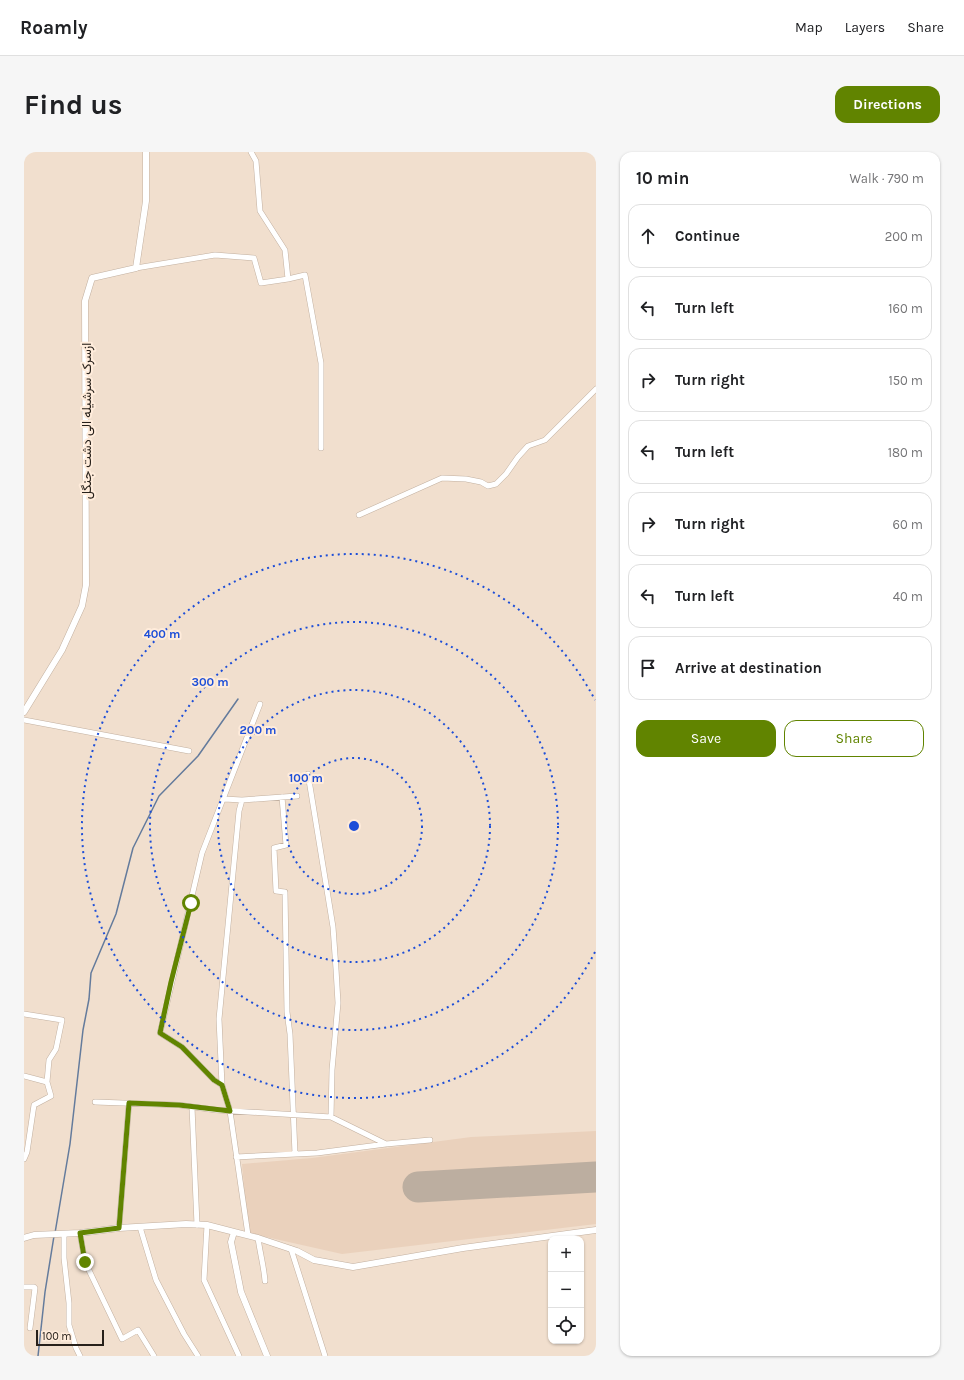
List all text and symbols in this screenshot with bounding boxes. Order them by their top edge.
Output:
text: Roamly [20,17,87,39]
text: Map [795,19,823,36]
text: Layers [845,19,885,36]
text: Share [907,19,944,36]
button: Directions [835,86,940,123]
text: Find us [24,88,123,121]
text: 10 min [636,168,689,188]
text: Walk · 790 m [850,171,924,186]
icon: ahead [637,225,659,247]
text: Continue [675,227,740,245]
text: 200 m [885,229,923,244]
icon: left [637,297,659,319]
text: Turn left [675,299,734,317]
text: 160 m [888,301,923,316]
street label: ازسرک سرشیله الی دشت جنگل [79,343,95,499]
icon: right [637,369,659,391]
text: Turn right [675,371,745,389]
text: 150 m [888,373,923,388]
icon: left [637,441,659,463]
text: Turn left [675,443,734,461]
text: 180 m [888,445,923,460]
icon: right [637,513,659,535]
text: Turn right [675,515,745,533]
text: 60 m [893,517,923,532]
icon: left [637,585,659,607]
text: Turn left [675,587,734,605]
text: 40 m [893,589,923,604]
text: 400 m [144,627,180,641]
icon: arrive [637,657,659,679]
text: Arrive at destination [675,659,822,677]
text: 300 m [191,675,229,689]
button: Save [636,720,776,757]
button: Share [784,720,924,757]
text: 200 m [240,723,276,737]
text: 100 m [289,771,323,785]
centre of rings [347,819,361,833]
route start [182,894,200,912]
map controls [548,1236,584,1344]
button: + [548,1236,584,1272]
route end [76,1253,94,1271]
button: − [548,1272,584,1308]
button: locate [548,1308,584,1344]
scale bar [36,1328,104,1347]
text: 100 m [42,1330,72,1343]

